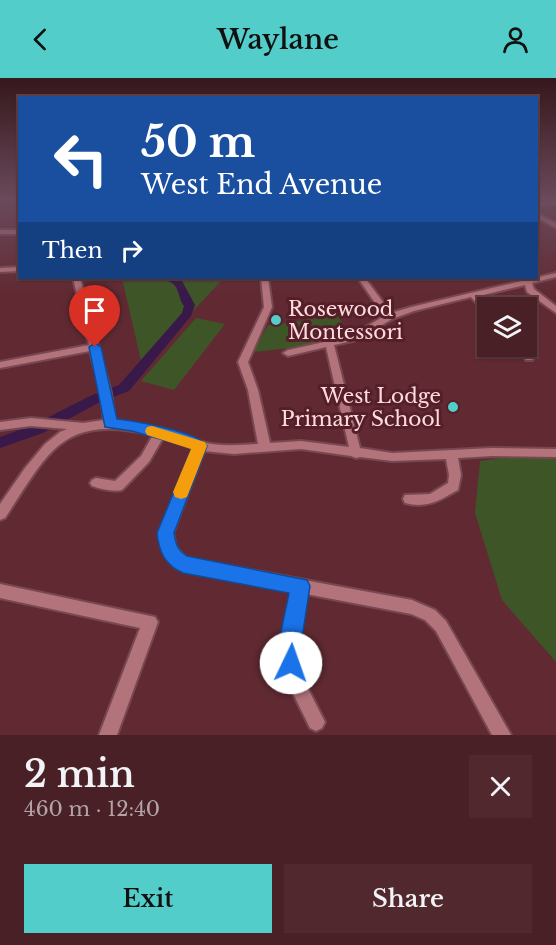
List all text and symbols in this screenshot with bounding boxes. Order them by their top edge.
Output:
icon: back [24,23,57,56]
text: Waylane [217,23,339,56]
icon: person [499,23,532,56]
text: 50 m [141,116,255,168]
icon: left [42,120,120,198]
text: West End Avenue [141,168,382,201]
icon: right [115,234,148,267]
text: Then [42,237,103,264]
pin [69,285,120,347]
icon: arrive [78,294,111,327]
place label: Rosewood Montessori [288,297,403,344]
map controls [477,297,537,357]
button: layers [477,297,537,357]
marker: Rosewood Montessori [269,313,283,327]
place label: West Lodge Primary School [281,384,441,431]
marker: West Lodge Primary School [446,400,460,414]
position arrow [259,631,323,695]
text: 2 min [24,752,135,797]
button: close [469,755,532,818]
text: 460 m · 12:40 [24,797,160,821]
button: Exit [24,864,272,933]
button: Share [284,864,532,933]

